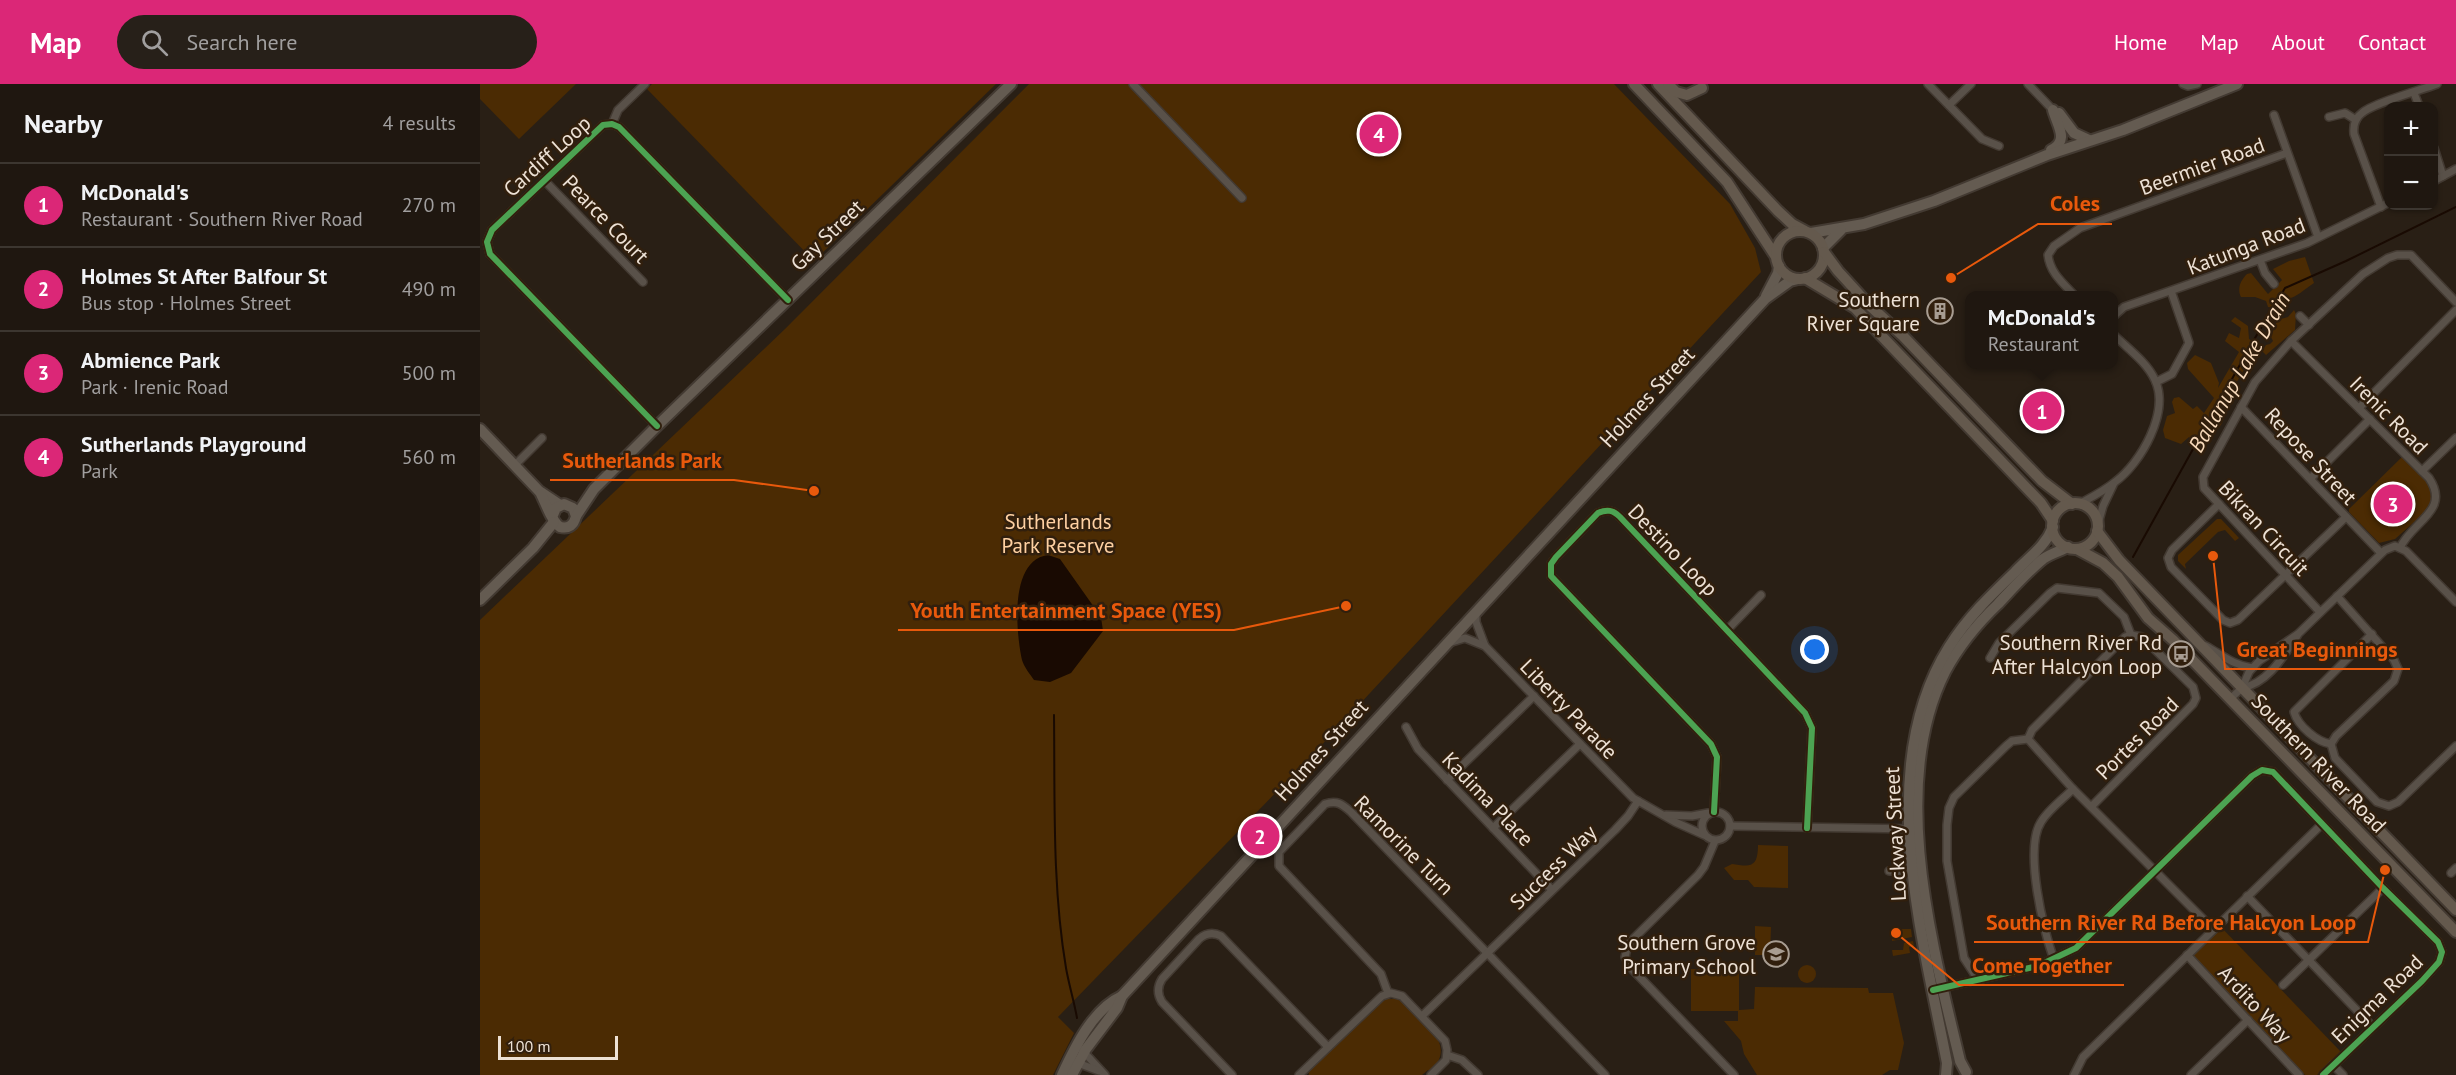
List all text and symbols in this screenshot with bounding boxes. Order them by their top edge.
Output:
search box [117,15,537,69]
text: Map [30,24,81,61]
icon: search [138,26,171,59]
text: Search here [186,28,297,56]
text: Home [2114,29,2167,56]
text: Map [2200,29,2239,56]
text: About [2272,29,2325,56]
text: Contact [2358,29,2426,56]
map controls [2384,102,2438,210]
button: + [2384,102,2438,156]
text: Nearby [24,107,102,140]
text: 4 results [383,110,456,136]
street label: Cardiff Loop [498,110,596,202]
pin: 4 [1360,112,1398,156]
street label: Beermier Road [2136,131,2268,201]
button: − [2384,156,2438,210]
street label: Pearce Court [557,169,655,269]
text: McDonald's [81,178,189,206]
callout: Coles [2038,184,2112,224]
text: Coles [2050,189,2100,217]
text: 1 [38,192,49,218]
text: 270 m [402,192,456,218]
street label: Gay Street [785,193,869,277]
text: Restaurant · Southern River Road [81,206,363,232]
street label: Katunga Road [2183,211,2309,281]
text: Holmes St After Balfour St [81,262,327,290]
text: 2 [38,276,49,302]
text: 490 m [402,276,456,302]
place label: Southern River Square [1807,286,1920,337]
water label: Ballanup Lake Drain [2182,287,2296,457]
text: Bus stop · Holmes Street [81,290,291,316]
popup [1965,291,2118,369]
building icon: Southern River Square [1925,296,1955,326]
text: McDonald's [1988,303,2095,331]
text: Restaurant [1988,331,2079,357]
street label: Holmes Street [1594,341,1700,453]
text: Abmience Park [81,346,220,374]
text: 3 [38,360,49,386]
text: 500 m [402,360,456,386]
street label: Irenic Road [2344,370,2434,460]
text: Park · Irenic Road [81,374,229,400]
pin: 1 [2022,388,2062,434]
street label: Repose Street [2259,402,2363,510]
text: Sutherlands Playground [81,430,306,458]
callout: Sutherlands Park [550,440,734,480]
text: 4 [38,444,49,470]
text: 560 m [402,444,456,470]
text: Sutherlands Park [562,446,722,474]
text: Park [81,458,118,484]
street label: Bikran Circuit [2213,475,2315,581]
pin: 3 [2374,482,2412,526]
street label: Destino Loop [1622,498,1724,602]
park label: Sutherlands Park Reserve [1002,508,1114,559]
callout: Youth Entertainment Space (YES) [898,590,1234,630]
text: Youth Entertainment Space (YES) [909,596,1222,624]
place label: Southern River Rd After Halcyon Loop [1992,629,2162,680]
callout: Great Beginnings [2225,629,2410,669]
your location [1800,635,1829,664]
text: Great Beginnings [2236,635,2398,663]
bus stop icon: Southern River Rd After Halcyon Loop [2166,639,2196,669]
street label: Liberty Parade [1514,653,1624,765]
street label: Southern River Road [2246,688,2392,838]
street label: Portes Road [2090,691,2184,785]
street label: Holmes Street [1268,694,1374,806]
street label: Kadima Place [1436,746,1540,852]
street label: Lockway Street [1878,766,1912,902]
street label: Ramorine Turn [1348,789,1460,901]
pin: 2 [1240,814,1280,858]
street label: Success Way [1504,819,1602,915]
callout: Southern River Rd Before Halcyon Loop [1974,902,2368,942]
text: Southern River Rd Before Halcyon Loop [1986,908,2356,936]
place label: Southern Grove Primary School [1617,929,1756,980]
school or university icon: Southern Grove Primary School [1761,939,1791,969]
callout: Come Together [1959,945,2124,985]
street label: Enigma Road [2325,949,2429,1049]
text: Come Together [1972,951,2112,979]
street label: Ardito Way [2212,960,2298,1049]
scale bar [498,1033,618,1060]
text: 100 m [507,1036,550,1056]

